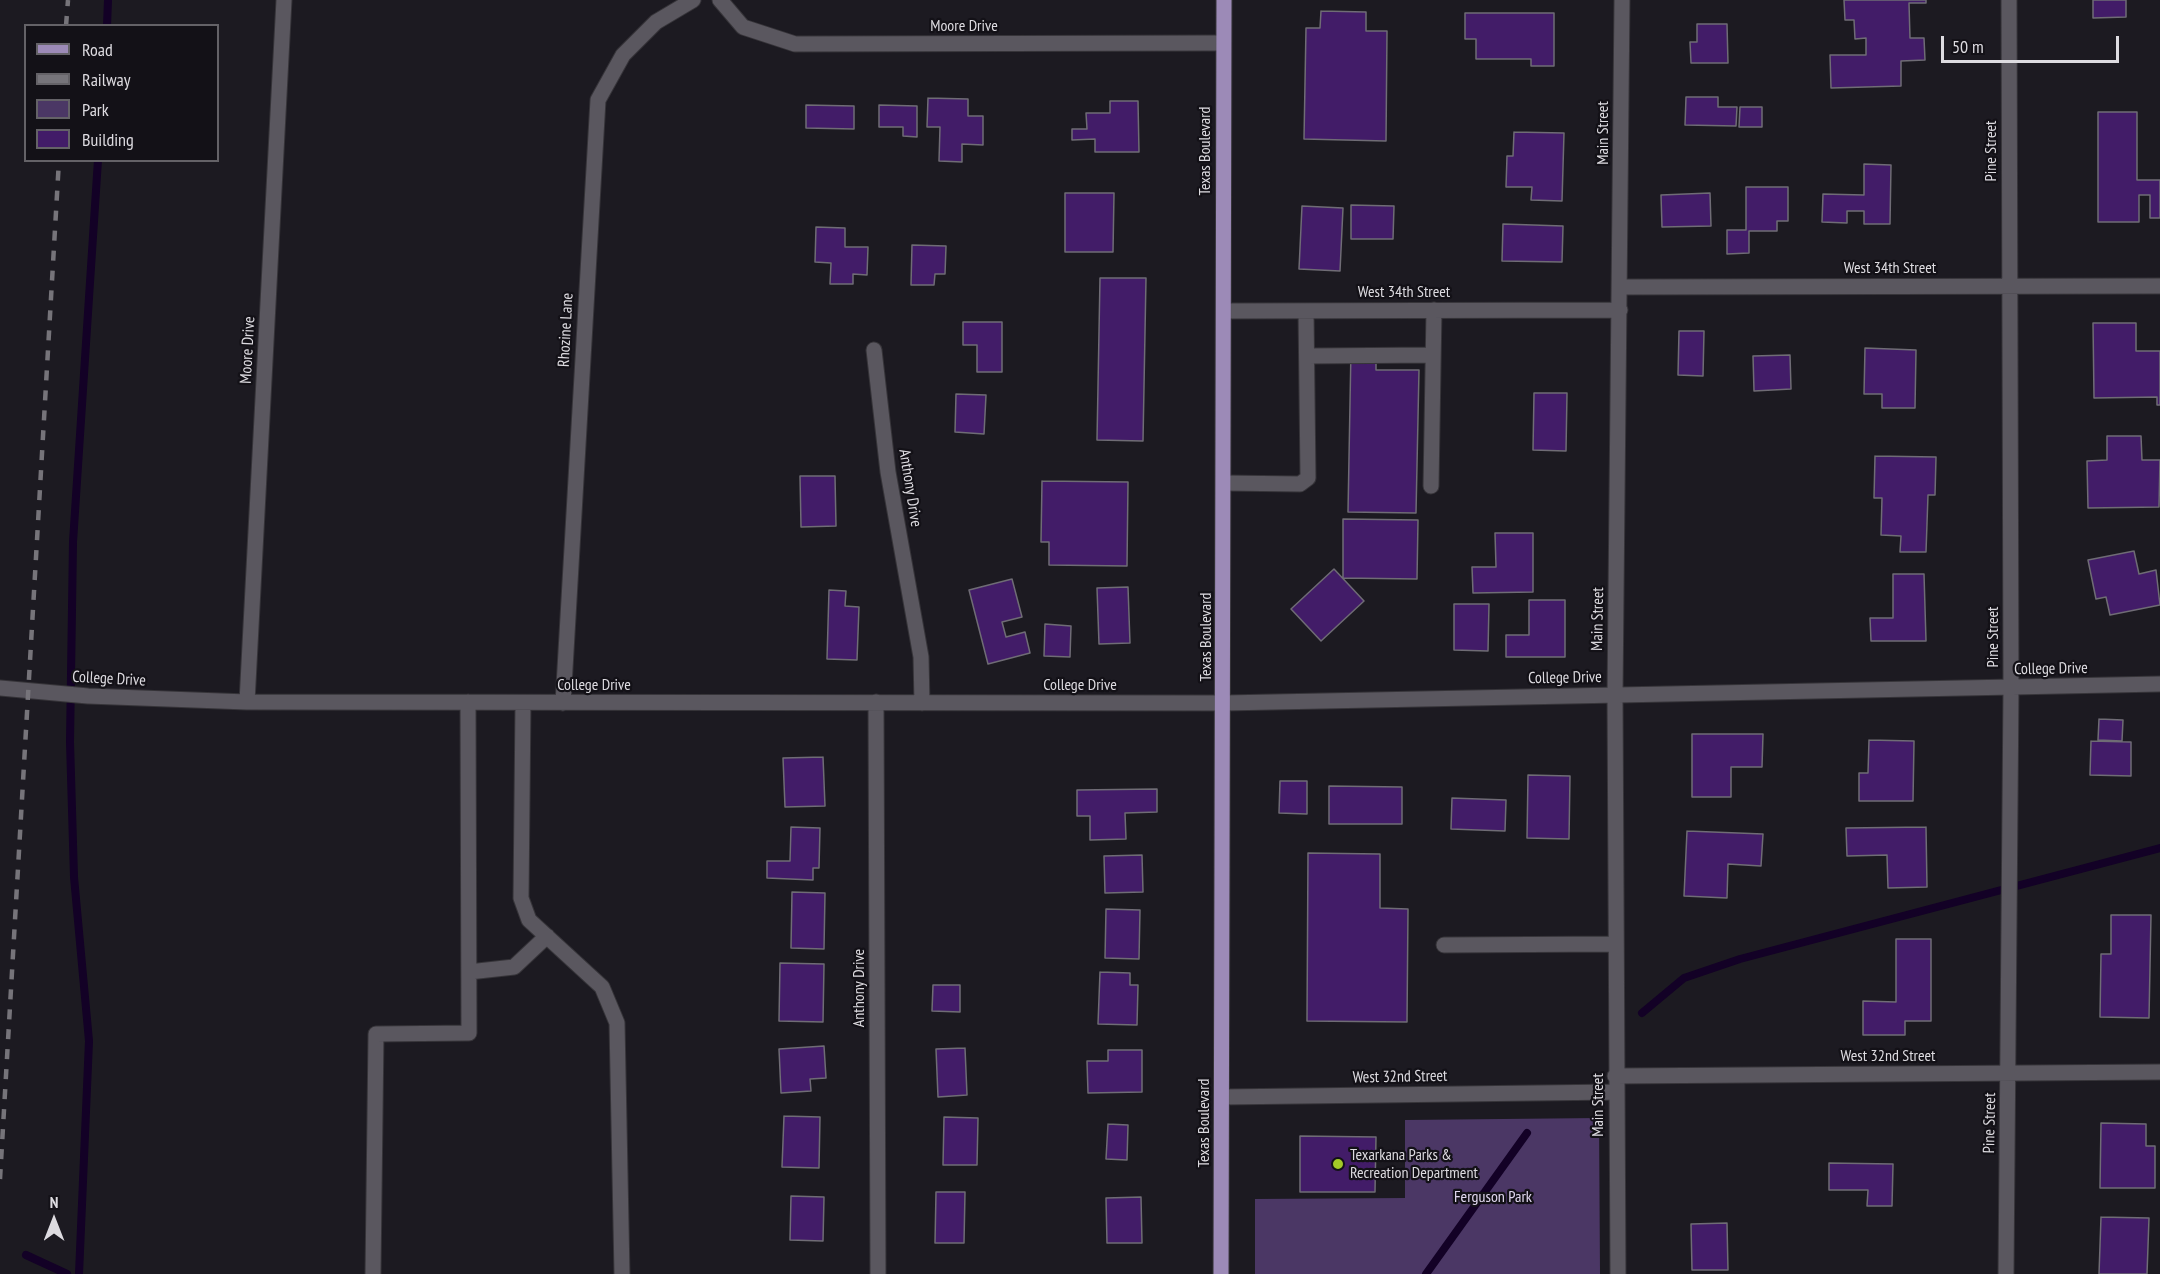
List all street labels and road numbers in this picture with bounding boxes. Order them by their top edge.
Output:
street label: Moore Drive [930,16,998,36]
street label: Main Street [1593,101,1613,165]
street label: Texas Boulevard [1195,107,1215,195]
street label: Pine Street [1981,121,2001,181]
street label: West 34th Street [1844,258,1936,278]
street label: West 34th Street [1358,282,1450,302]
street label: Rhozine Lane [554,292,578,368]
street label: Moore Drive [237,316,259,384]
street label: Anthony Drive [894,448,926,528]
street label: Main Street [1588,587,1608,651]
street label: Texas Boulevard [1196,593,1216,681]
street label: Pine Street [1983,607,2003,667]
street label: College Drive [2014,659,2088,679]
street label: College Drive [72,667,146,691]
street label: College Drive [1528,668,1602,688]
street label: College Drive [557,675,631,695]
street label: College Drive [1043,675,1117,695]
street label: Anthony Drive [849,949,869,1027]
street label: West 32nd Street [1841,1046,1935,1066]
street label: West 32nd Street [1352,1067,1448,1087]
street label: Main Street [1588,1073,1608,1137]
street label: Texas Boulevard [1194,1079,1214,1167]
street label: Pine Street [1980,1092,2000,1154]

